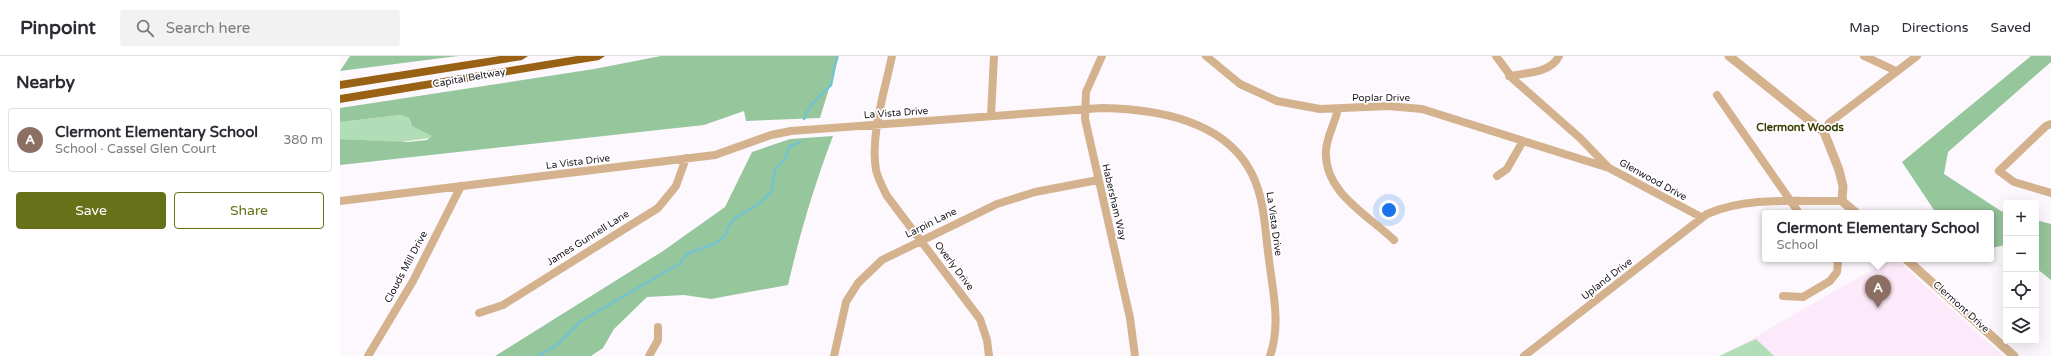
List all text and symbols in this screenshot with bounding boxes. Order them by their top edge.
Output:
search box [120,10,400,46]
text: Pinpoint [20,17,96,39]
icon: search [134,17,156,39]
text: Search here [166,19,250,37]
text: Map [1849,19,1880,36]
text: Directions [1902,19,1969,36]
text: Saved [1991,19,2031,36]
street label: Capital Beltway [432,66,507,90]
text: Nearby [16,72,75,93]
street label: Poplar Drive [1352,92,1410,104]
street label: La Vista Drive [863,105,929,121]
district label: Clermont Woods [1756,121,1844,134]
text: Clermont Elementary School [55,123,258,141]
text: A [25,132,35,148]
text: 380 m [283,132,323,148]
text: School · Cassel Glen Court [55,141,216,157]
street label: La Vista Drive [545,152,611,172]
street label: Glenwood Drive [1617,157,1689,204]
street label: Habersham Way [1099,163,1129,242]
street label: La Vista Drive [1264,191,1284,257]
button: Save [16,192,166,229]
button: Share [174,192,324,229]
your location [1379,200,1399,220]
map controls [2003,200,2039,344]
button: + [2003,200,2039,236]
street label: Larpin Lane [903,205,959,241]
street label: James Gunnell Lane [545,208,632,268]
popup [1762,210,1994,262]
text: Clermont Elementary School [1776,219,1980,237]
street label: Clouds Mill Drive [382,229,430,305]
button: − [2003,236,2039,272]
text: School [1776,237,1818,253]
street label: Overly Drive [932,239,976,293]
street label: Upland Drive [1579,255,1635,303]
button: locate [2003,272,2039,308]
pin: A [1865,275,1891,308]
street label: Clermont Drive [1931,279,1992,336]
button: layers [2003,308,2039,344]

